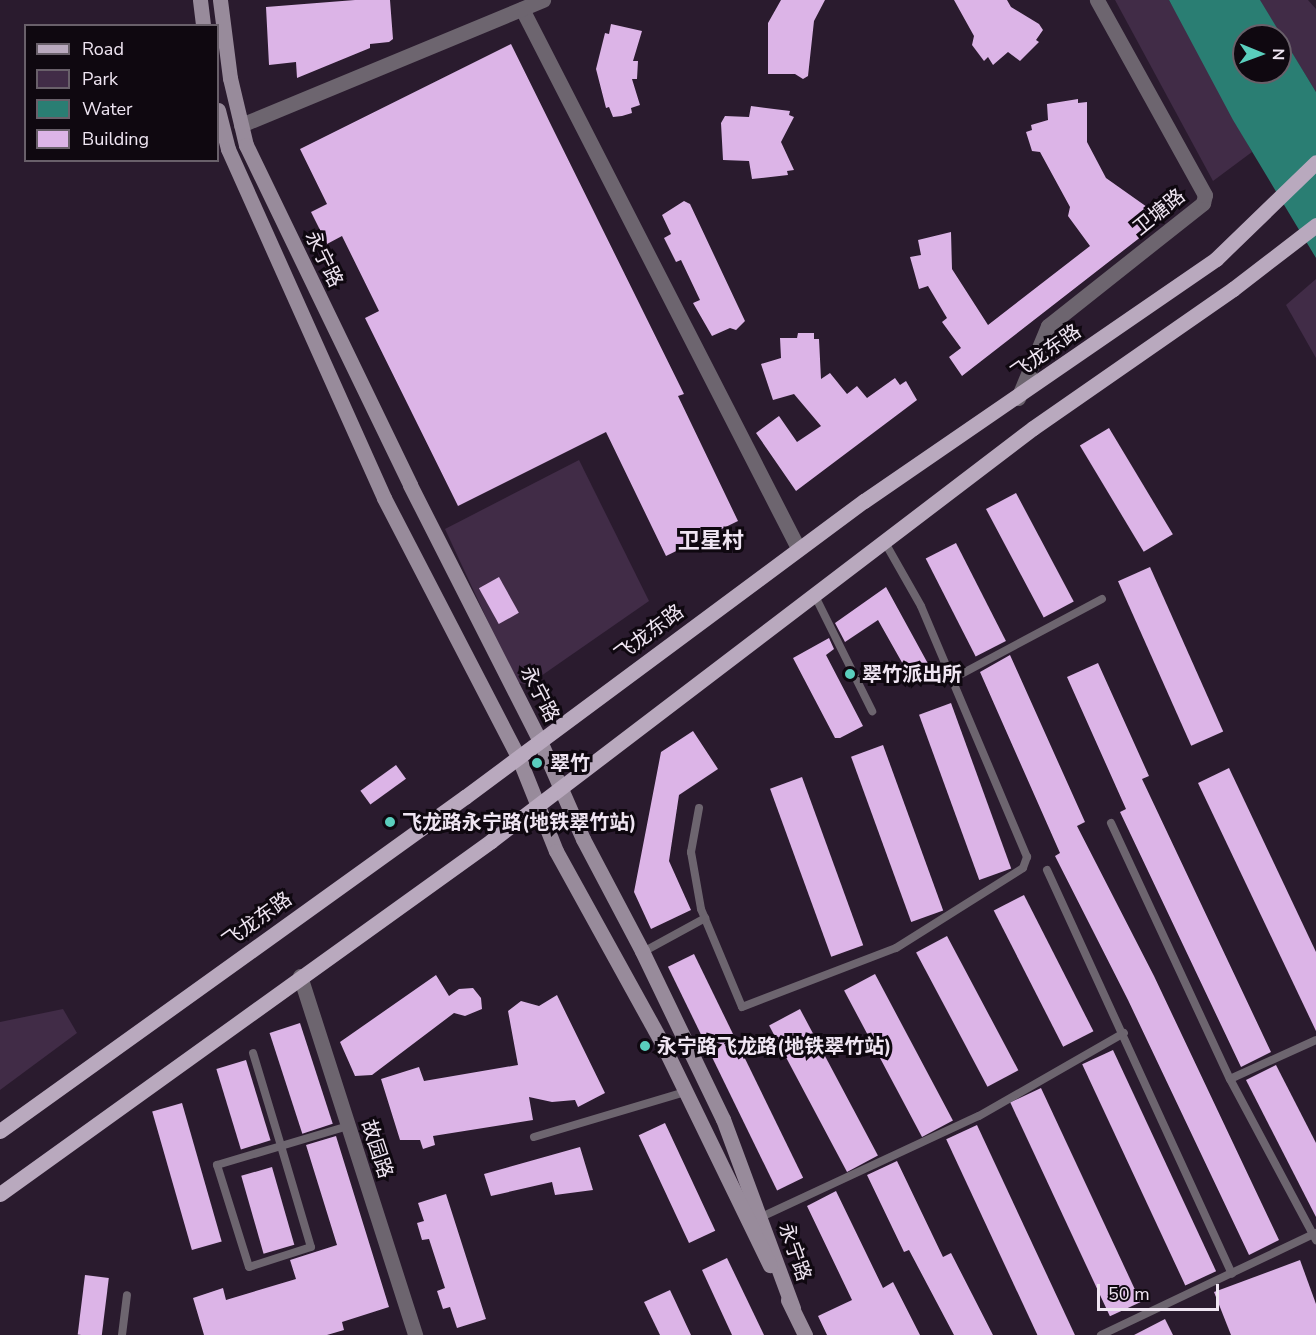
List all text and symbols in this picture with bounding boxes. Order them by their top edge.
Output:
legend [24,24,219,162]
north arrow [1232,24,1292,84]
text: Road [82,37,124,61]
text: N [1267,48,1289,60]
text: Park [82,67,118,91]
text: Water [82,97,133,121]
text: Building [82,127,149,151]
street label: 卫塘路 [1128,184,1190,240]
street label: 永宁路 [300,227,348,291]
street label: 飞龙东路 [1006,319,1086,385]
district label: 卫星村 [678,529,744,555]
street label: 飞龙东路 [610,599,688,667]
street label: 永宁路 [516,662,564,726]
place label: 翠竹派出所 [862,662,962,686]
marker: 翠竹派出所 [843,667,857,681]
place label: 翠竹 [550,751,590,775]
marker: 翠竹 [528,754,546,772]
place label: 飞龙路永宁路(地铁翠竹站) [402,810,636,834]
marker: 飞龙路永宁路(地铁翠竹站) [383,815,397,829]
street label: 飞龙东路 [218,887,296,953]
place label: 永宁路飞龙路(地铁翠竹站) [657,1034,891,1058]
marker: 永宁路飞龙路(地铁翠竹站) [638,1039,652,1053]
street label: 故园路 [356,1117,398,1181]
street label: 永宁路 [774,1220,816,1284]
scale bar [1100,1272,1222,1310]
text: 50 m [1108,1282,1150,1306]

